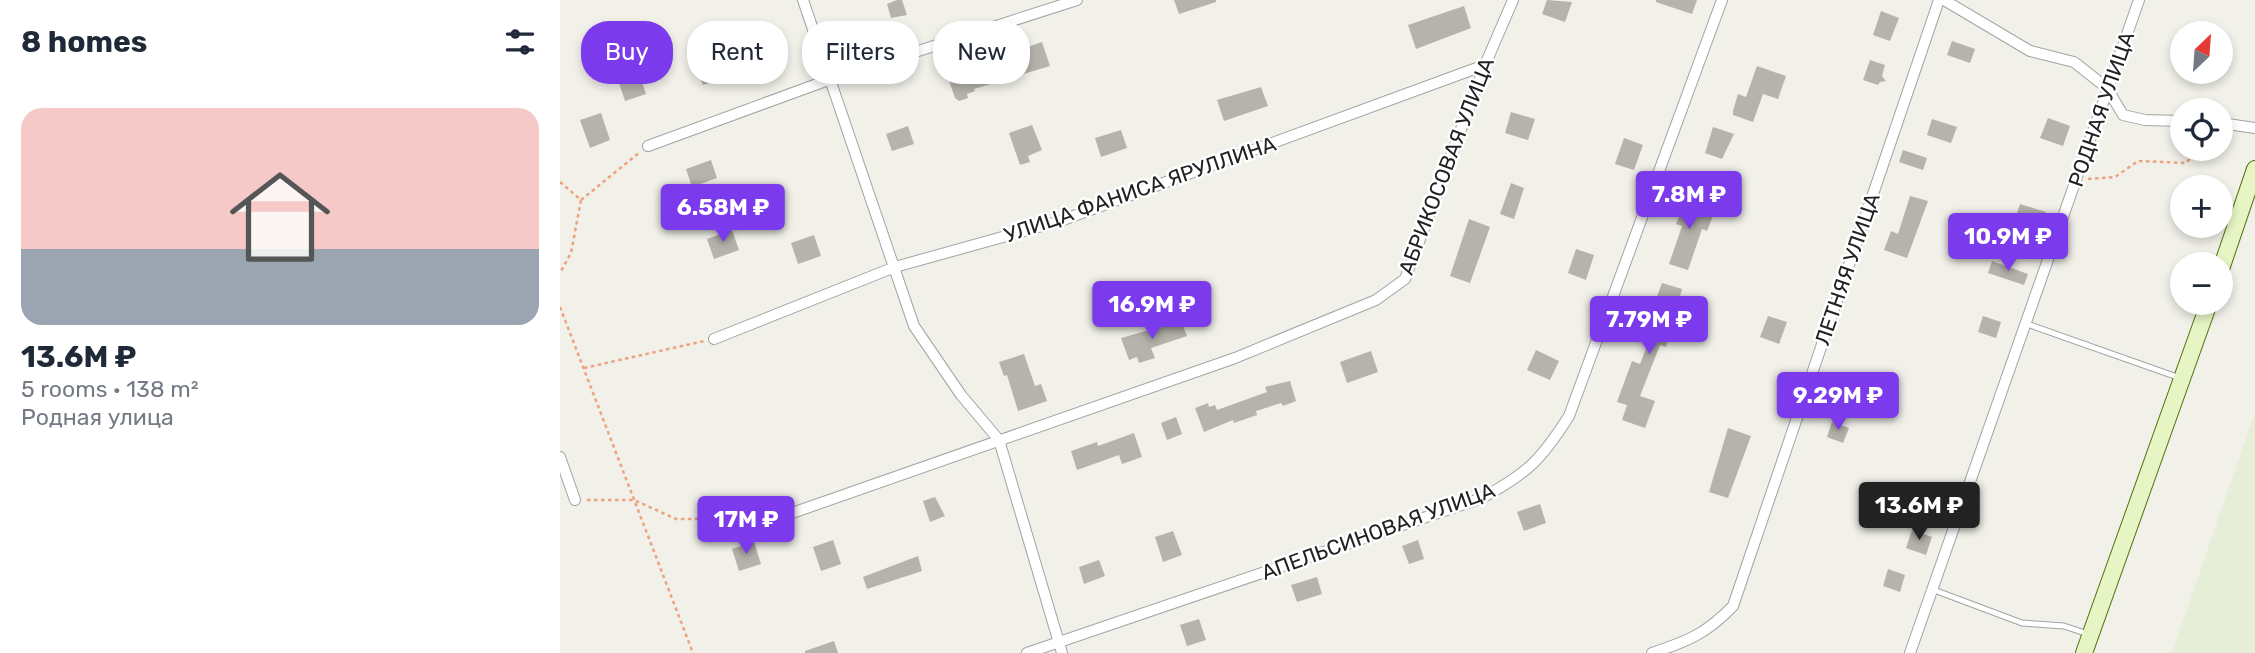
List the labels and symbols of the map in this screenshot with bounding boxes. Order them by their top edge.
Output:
north arrow [2170,21,2233,84]
street label: РОДНАЯ УЛИЦА [2063,28,2139,190]
street label: АБРИКОСОВАЯ УЛИЦА [1393,54,1499,278]
street label: УЛИЦА ФАНИСА ЯРУЛЛИНА [1001,131,1279,247]
pin: 7.8M ₽ [1632,172,1746,231]
pin: 6.58M ₽ [658,184,788,244]
street label: ЛЕТНЯЯ УЛИЦА [1809,190,1885,348]
pin: 10.9M ₽ [1943,214,2073,273]
pin: 16.9M ₽ [1087,282,1217,341]
pin: 7.79M ₽ [1584,296,1714,356]
pin: 9.29M ₽ [1773,372,1903,432]
street label: АПЕЛЬСИНОВАЯ УЛИЦА [1258,477,1498,585]
pin: 13.6M ₽ [1854,482,1984,542]
pin: 17M ₽ [697,496,795,556]

